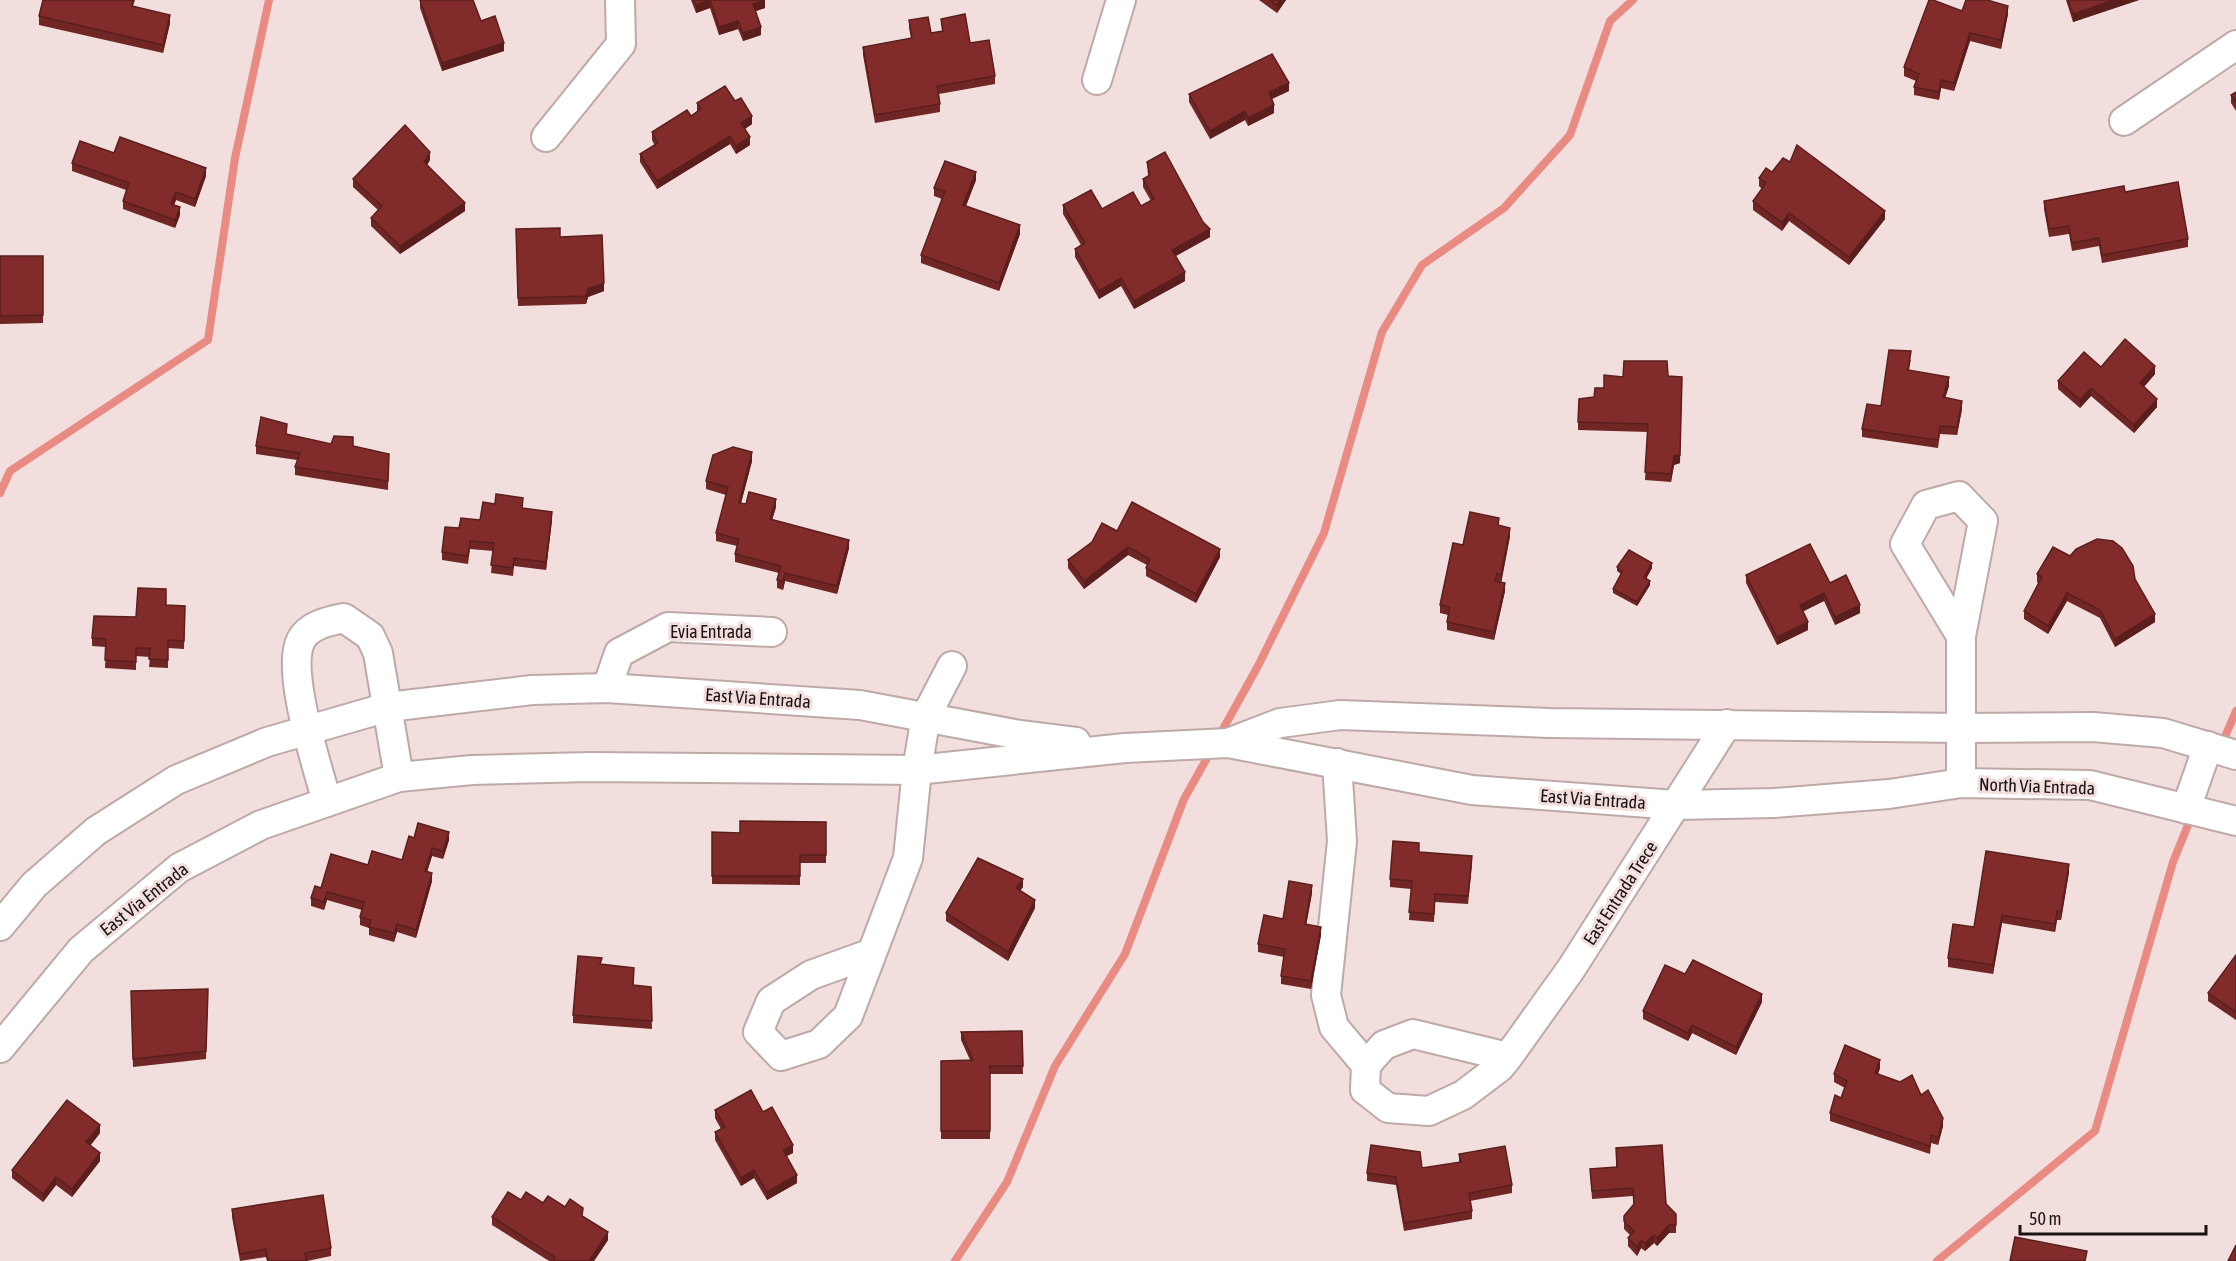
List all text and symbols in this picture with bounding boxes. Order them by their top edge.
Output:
street label: Evia Entrada [670,621,752,642]
street label: East Via Entrada [705,684,811,712]
street label: North Via Entrada [1979,773,2095,799]
street label: East Via Entrada [1540,785,1646,813]
street label: East Entrada Trece [1579,837,1661,949]
street label: East Via Entrada [96,858,192,940]
scale bar [2020,1198,2206,1236]
text: 50 m [2029,1208,2061,1229]

